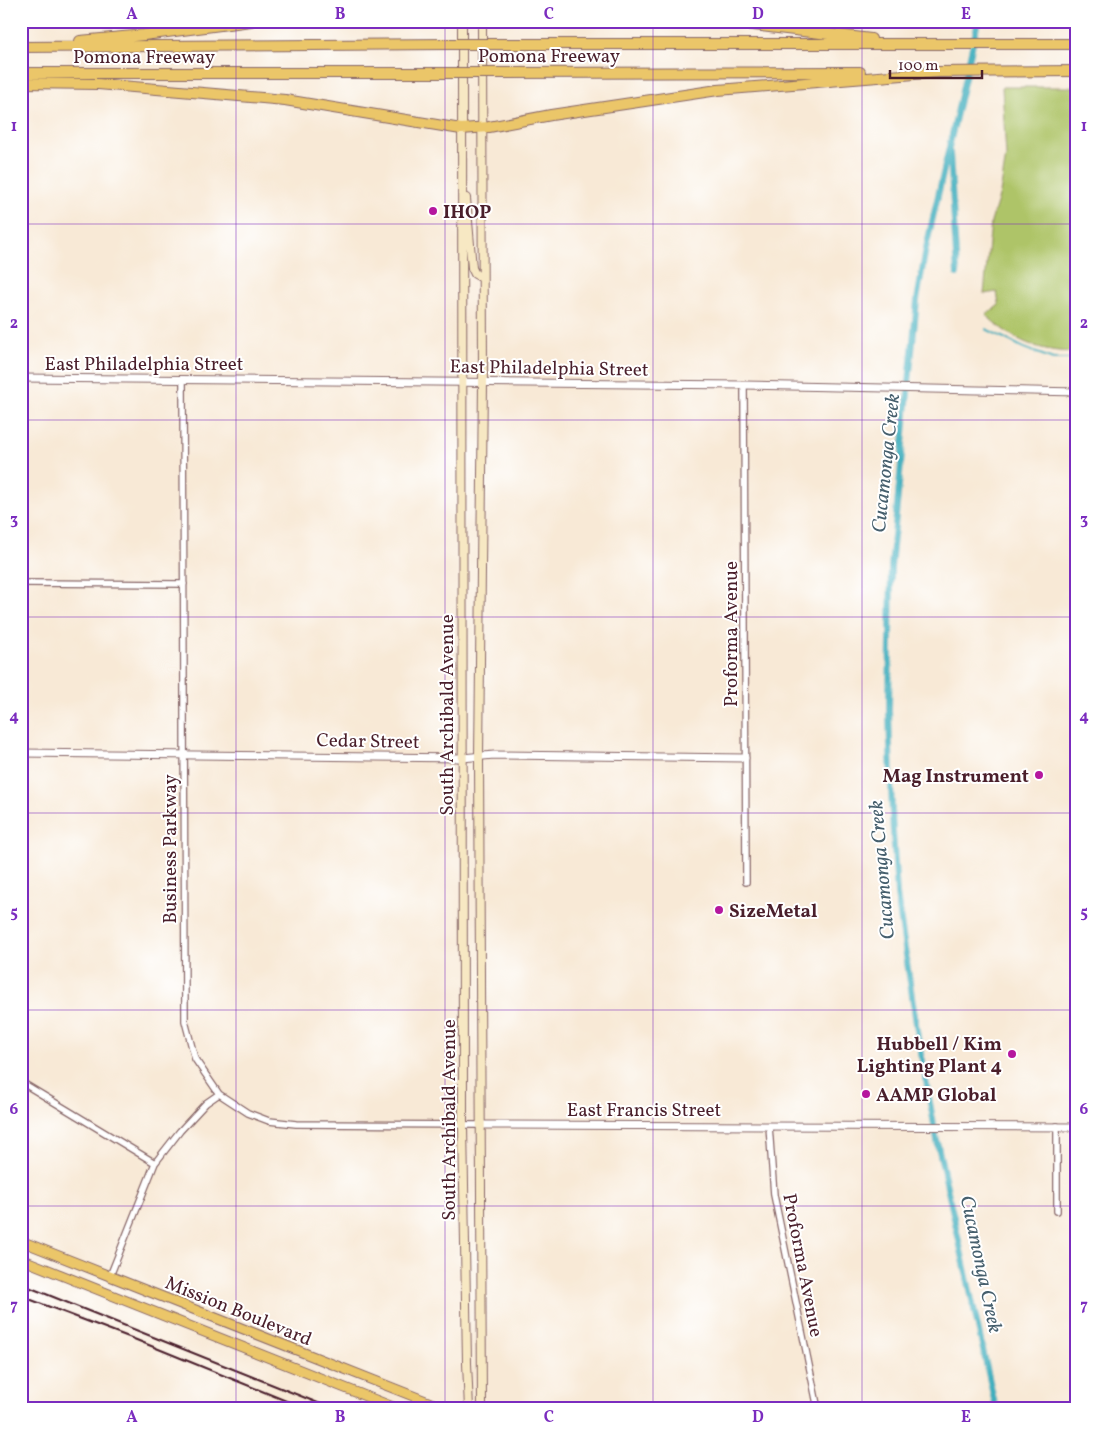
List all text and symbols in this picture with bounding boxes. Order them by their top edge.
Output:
text: A [126,4,138,26]
text: B [335,4,346,26]
text: C [544,4,554,26]
text: D [752,4,764,26]
text: E [961,4,971,26]
street label: Pomona Freeway [478,44,620,70]
street label: Pomona Freeway [73,45,215,71]
scale bar [890,48,983,80]
text: 100 m [898,56,938,77]
text: 1 [11,116,17,138]
text: 1 [1081,116,1087,138]
place label: IHOP [443,200,491,226]
marker: IHOP [427,205,439,217]
text: 2 [10,313,18,335]
text: 2 [1080,313,1088,335]
street label: East Philadelphia Street [45,352,244,378]
street label: East Philadelphia Street [449,354,649,384]
water label: Cucamonga Creek [866,392,908,534]
text: 3 [10,509,18,531]
text: 3 [1080,509,1088,531]
street label: Proforma Avenue [719,561,745,707]
street label: South Archibald Avenue [435,614,461,816]
text: 4 [9,706,19,728]
text: 4 [1079,706,1089,728]
street label: Cedar Street [316,728,420,756]
place label: Mag Instrument [883,764,1029,790]
marker: Mag Instrument [1033,769,1045,781]
street label: Business Parkway [158,774,184,924]
water label: Cucamonga Creek [863,799,903,941]
place label: SizeMetal [729,899,817,925]
text: 5 [10,902,18,924]
text: 5 [1080,902,1088,924]
marker: SizeMetal [713,904,725,916]
street label: South Archibald Avenue [437,1019,463,1221]
place label: Hubbell / Kim Lighting Plant 4 [857,1032,1002,1080]
marker: Hubbell / Kim Lighting Plant 4 [1006,1048,1018,1060]
place label: AAMP Global [876,1083,996,1109]
marker: AAMP Global [860,1088,872,1100]
street label: East Francis Street [567,1098,721,1124]
text: 6 [10,1099,19,1121]
text: 6 [1080,1099,1089,1121]
street label: Proforma Avenue [775,1191,829,1339]
water label: Cucamonga Creek [952,1193,1008,1336]
street label: Mission Boulevard [161,1271,315,1353]
text: 7 [10,1295,18,1317]
text: 7 [1080,1295,1088,1317]
text: A [126,1407,138,1429]
text: B [335,1407,346,1429]
text: C [544,1407,554,1429]
text: D [752,1407,764,1429]
text: E [961,1407,971,1429]

